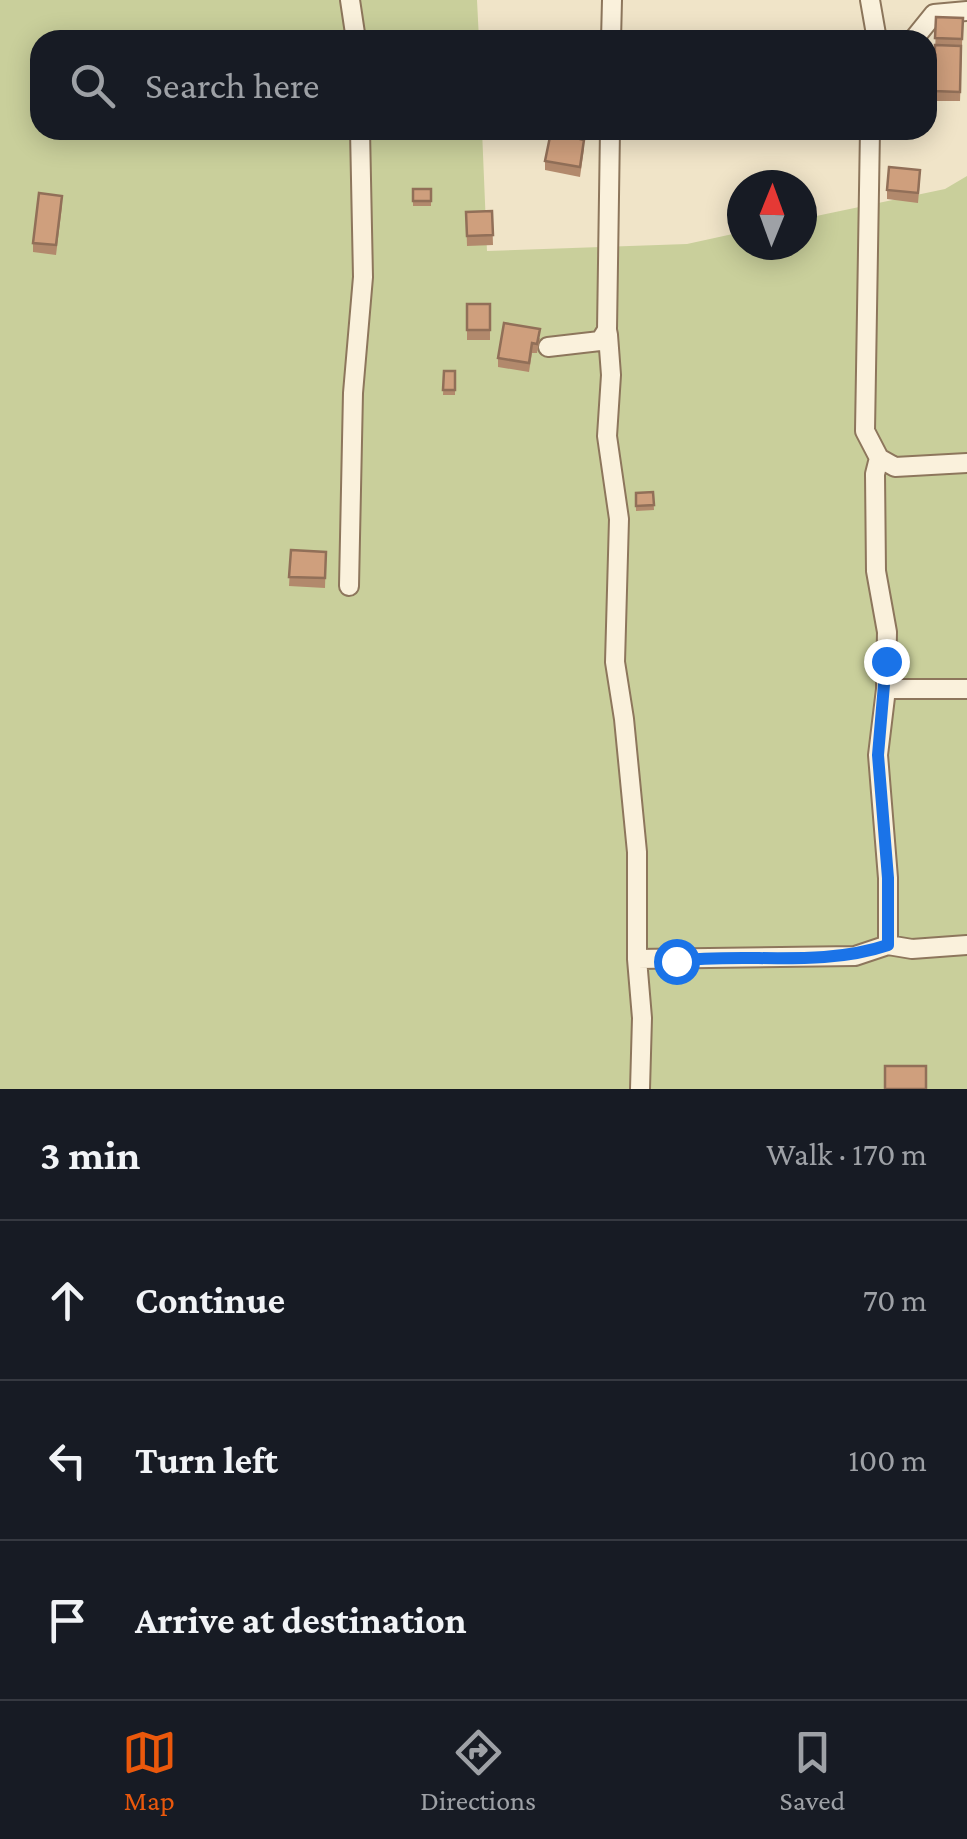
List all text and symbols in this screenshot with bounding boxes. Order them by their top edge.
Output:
search box [30,30,937,140]
icon: search [65,58,120,113]
text: Search here [145,64,319,106]
north arrow [727,170,817,260]
route end [864,639,910,685]
route start [654,939,700,985]
text: 3 min [40,1131,140,1178]
text: Walk · 170 m [766,1136,927,1172]
icon: ahead [40,1273,95,1328]
text: Continue [135,1279,285,1321]
text: 70 m [863,1282,927,1318]
icon: left [40,1433,95,1488]
text: Turn left [135,1439,278,1481]
text: 100 m [848,1442,927,1478]
icon: arrive [40,1593,95,1648]
text: Arrive at destination [135,1599,467,1641]
tab: Map [122,1725,177,1816]
tab: Directions [420,1725,536,1816]
tab: Saved [780,1725,845,1816]

